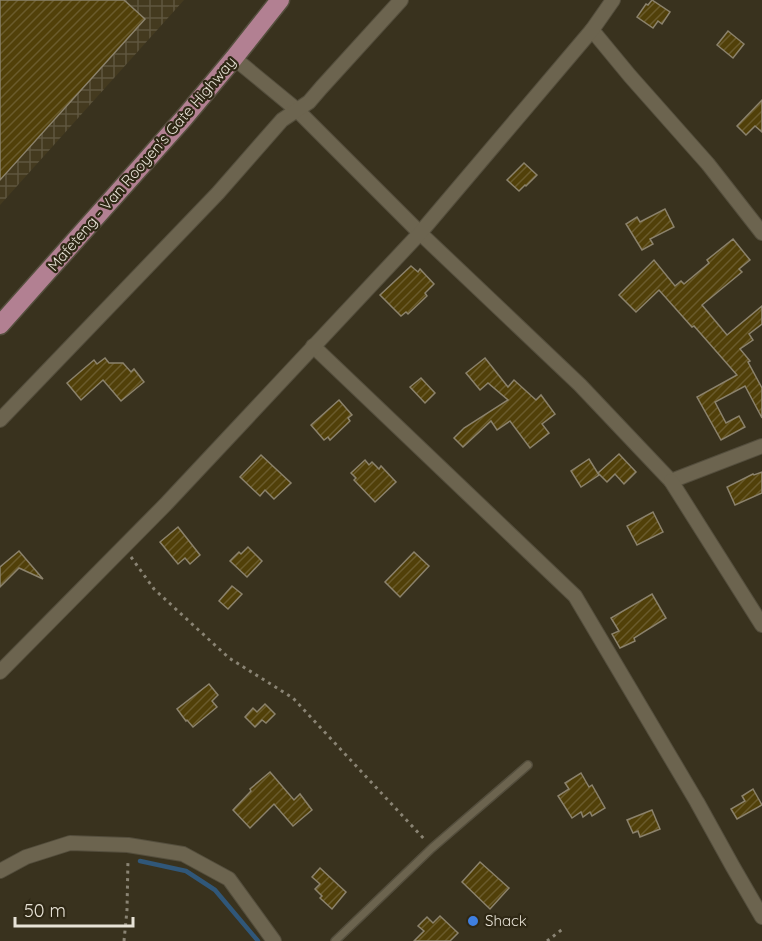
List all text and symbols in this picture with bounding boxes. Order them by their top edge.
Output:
street label: Mafeteng - Van Rooyen's Gate Highway [43,53,240,275]
scale bar [15,890,134,928]
text: 50 m [24,899,66,922]
place label: Shack [485,911,527,930]
marker: Shack [466,914,480,928]

